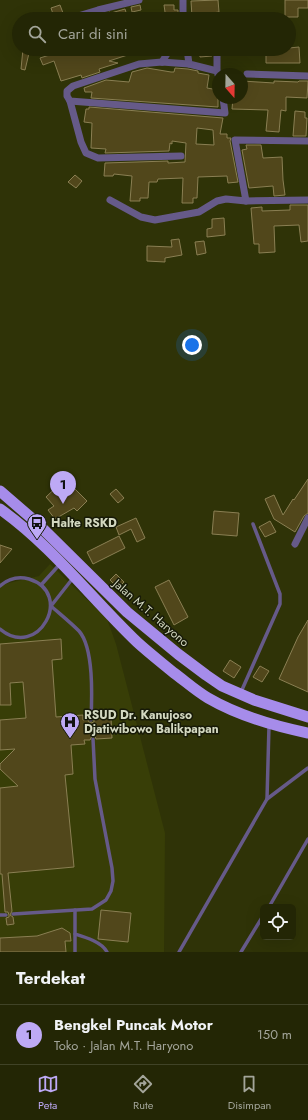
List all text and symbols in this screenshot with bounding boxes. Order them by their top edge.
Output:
search box [12,12,296,56]
icon: search [26,23,48,45]
text: Cari di sini [58,23,128,45]
north arrow [212,68,248,104]
your location [182,335,202,355]
pin: 1 [50,471,76,504]
bus stop icon: Halte RSKD [26,512,48,540]
place label: Halte RSKD [51,514,117,532]
street label: Jalan M.T. Haryono [108,574,193,651]
place label: RSUD Dr. Kanujoso Djatiwibowo Balikpapan [84,706,219,738]
hospital icon: RSUD Dr. Kanujoso Djatiwibowo Balikpapan [59,711,81,739]
map controls [260,904,296,940]
button: locate [260,904,296,940]
text: Terdekat [16,966,85,990]
text: Bengkel Puncak Motor [54,1014,213,1036]
text: 1 [26,1025,32,1044]
text: 150 m [257,1025,292,1044]
text: Toko · Jalan M.T. Haryono [54,1036,193,1055]
tab: Peta [37,1073,59,1113]
tab: Rute [132,1073,154,1113]
tab: Disimpan [228,1073,271,1113]

